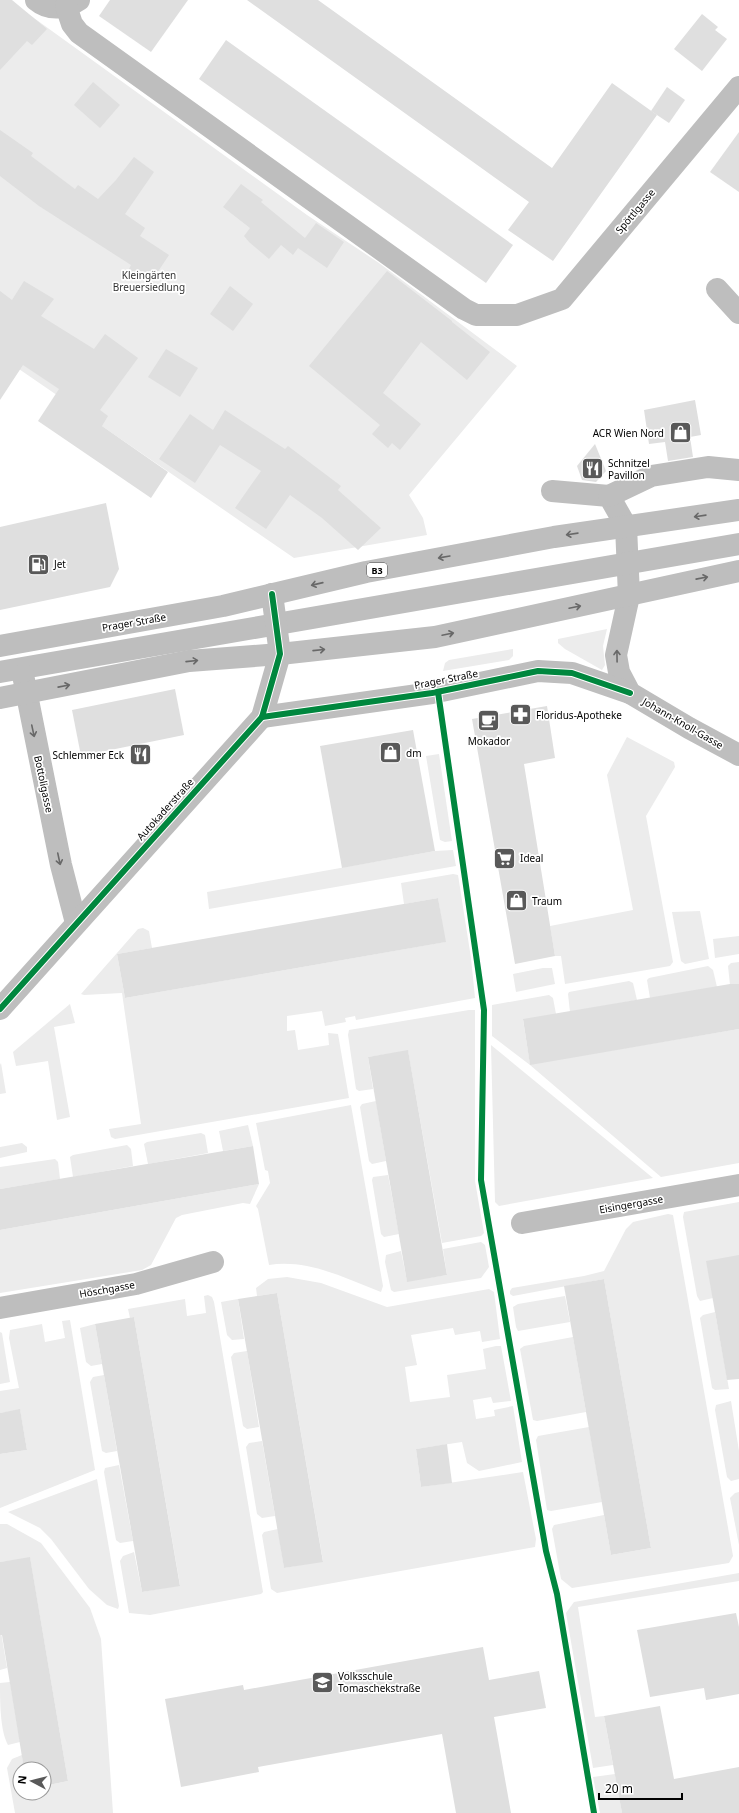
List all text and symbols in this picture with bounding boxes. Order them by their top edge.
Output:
street label: Spöttlgasse [612,185,658,236]
park label: Kleingärten Breuersiedlung [113,268,185,294]
shop icon: ACR Wien Nord [667,420,693,446]
place label: ACR Wien Nord [593,426,664,440]
restaurant icon: Schnitzel Pavillon [580,456,606,482]
place label: Schnitzel Pavillon [608,456,650,482]
one-way arrow [694,512,707,519]
one-way arrow [566,530,579,538]
fuel station icon: Jet [25,551,51,577]
one-way arrow [438,554,451,562]
place label: Jet [53,557,66,571]
road number: B3 [367,563,387,577]
one-way arrow [695,574,708,582]
one-way arrow [310,580,323,588]
one-way arrow [568,603,581,611]
street label: Prager Straße [101,609,167,635]
one-way arrow [441,630,454,638]
one-way arrow [312,646,325,653]
one-way arrow [613,650,621,663]
one-way arrow [185,658,198,665]
street label: Prager Straße [413,666,479,692]
one-way arrow [57,681,70,689]
street label: Johann-Knoll-Gasse [639,694,726,752]
pharmacy icon: Floridus-Apotheke [508,702,534,728]
cafe icon: Mokador [476,708,502,734]
place label: Floridus-Apotheke [536,708,622,722]
one-way arrow [30,725,38,738]
place label: Mokador [468,734,510,748]
shop icon: dm [378,740,404,766]
restaurant icon: Schlemmer Eck [127,742,153,768]
place label: dm [406,746,422,760]
place label: Schlemmer Eck [53,748,125,762]
street label: Bottoligasse [31,754,57,814]
street label: Autokaderstraße [133,775,197,843]
supermarket icon: Ideal [492,845,518,871]
place label: Ideal [520,851,543,865]
one-way arrow [56,852,64,865]
shop icon: Traum [504,888,530,914]
place label: Traum [532,894,562,908]
street label: Eisingergasse [598,1191,664,1216]
street label: Höschgasse [78,1277,136,1301]
school or university icon: Volksschule Tomaschekstraße [310,1669,336,1695]
place label: Volksschule Tomaschekstraße [338,1669,421,1695]
north arrow [12,1761,52,1801]
text: N [14,1774,30,1785]
scale bar [599,1775,682,1801]
text: 20 m [605,1780,633,1797]

